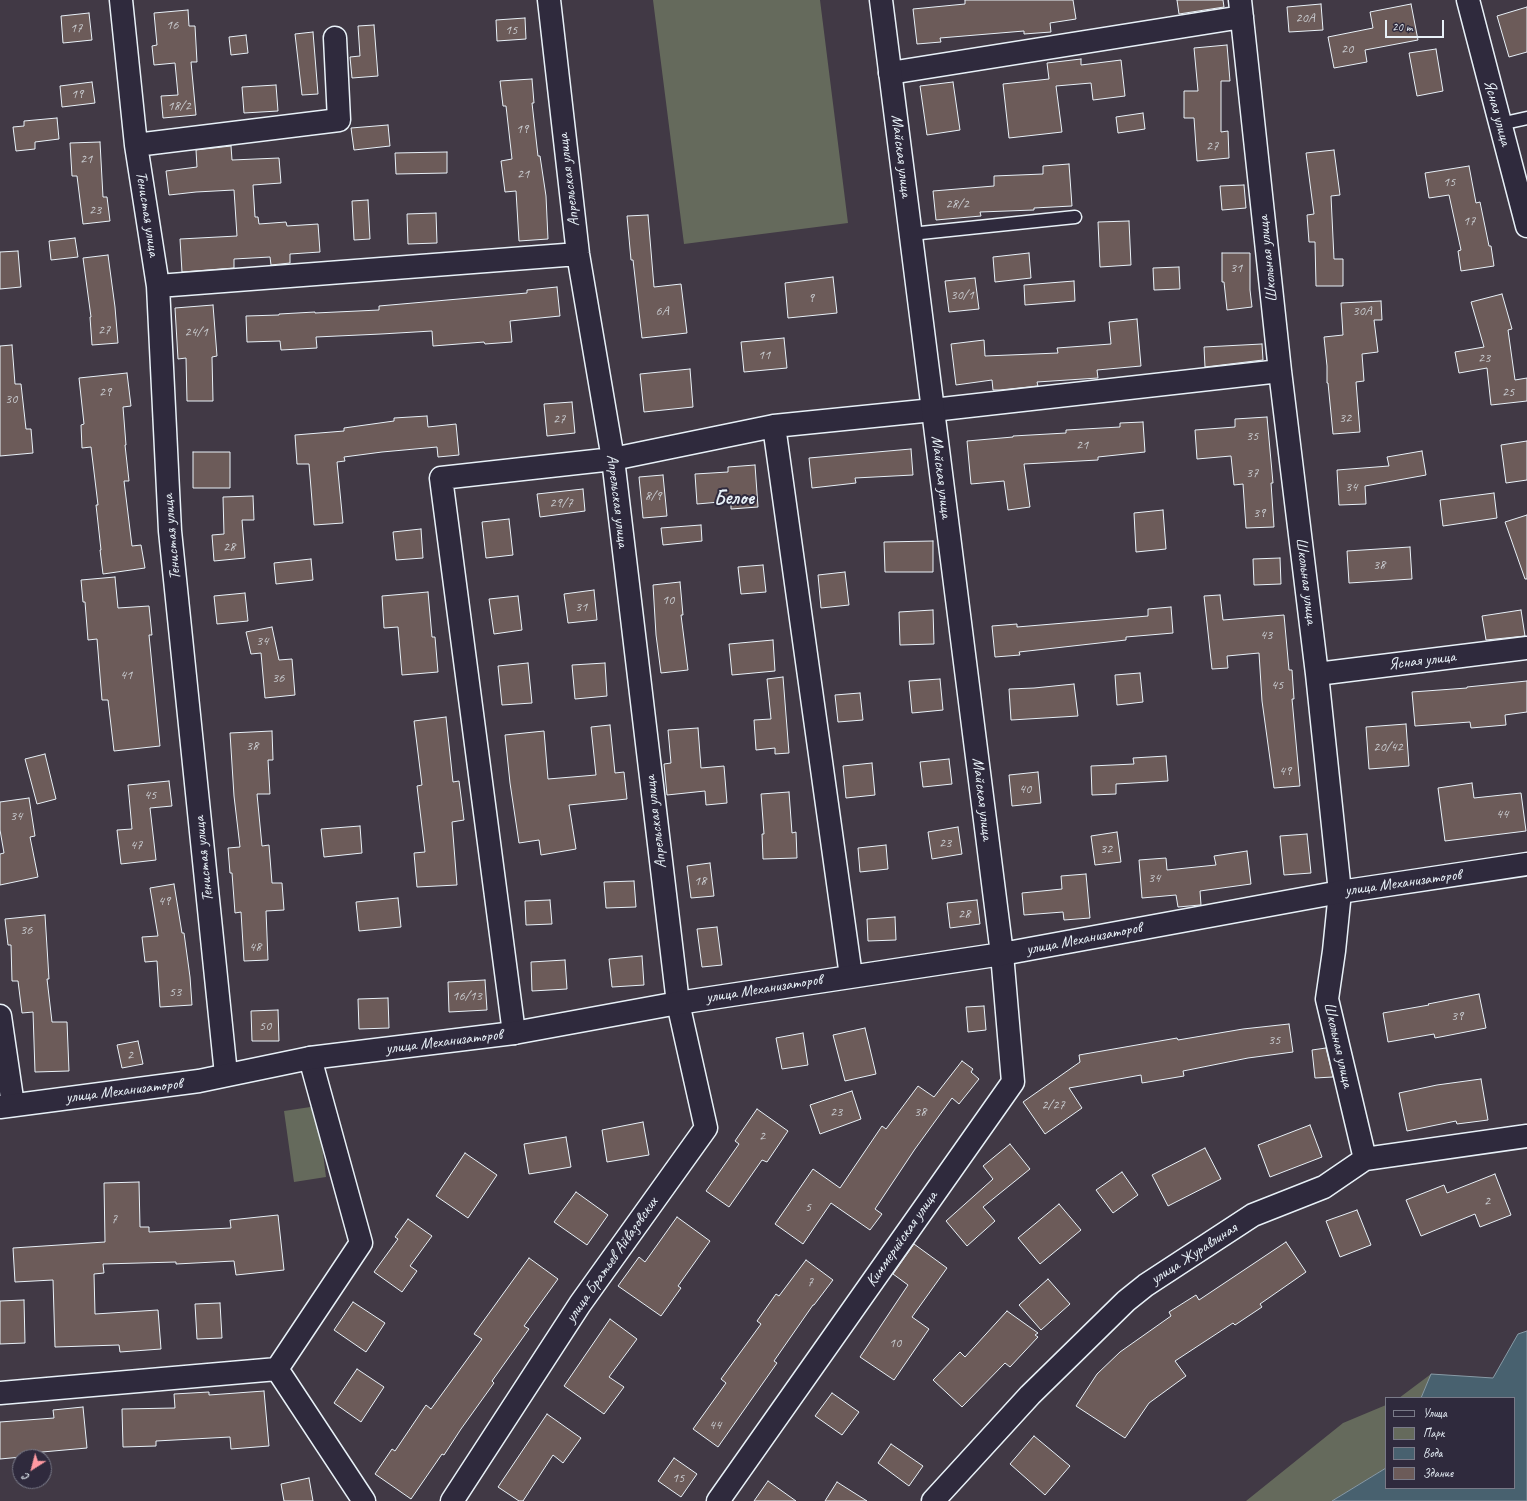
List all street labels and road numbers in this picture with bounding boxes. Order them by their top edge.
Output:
street label: Ясная улица [1479,78,1515,148]
street label: Майская улица [886,114,916,198]
street label: Апрельская улица [554,132,584,228]
street label: Тенистая улица [131,170,163,258]
street label: Школьная улица [1254,215,1282,303]
street label: Майская улица [926,435,956,519]
street label: Апрельская улица [602,453,632,549]
street label: Тенистая улица [159,493,185,581]
street label: Школьная улица [1291,537,1321,625]
street label: Ясная улица [1387,647,1457,675]
street label: Майская улица [967,757,997,841]
street label: Апрельская улица [641,774,671,870]
street label: Тенистая улица [190,815,218,903]
street label: улица Механизаторов [1344,865,1462,901]
street label: улица Механизаторов [1025,918,1143,960]
street label: улица Механизаторов [705,970,823,1008]
street label: Школьная улица [1319,1000,1357,1090]
street label: улица Механизаторов [385,1025,503,1059]
street label: улица Механизаторов [65,1074,183,1108]
street label: Киммерийская улица [862,1188,942,1290]
street label: улица Братьев Айвазовских [561,1193,663,1327]
street label: улица Журавлиная [1147,1219,1241,1289]

